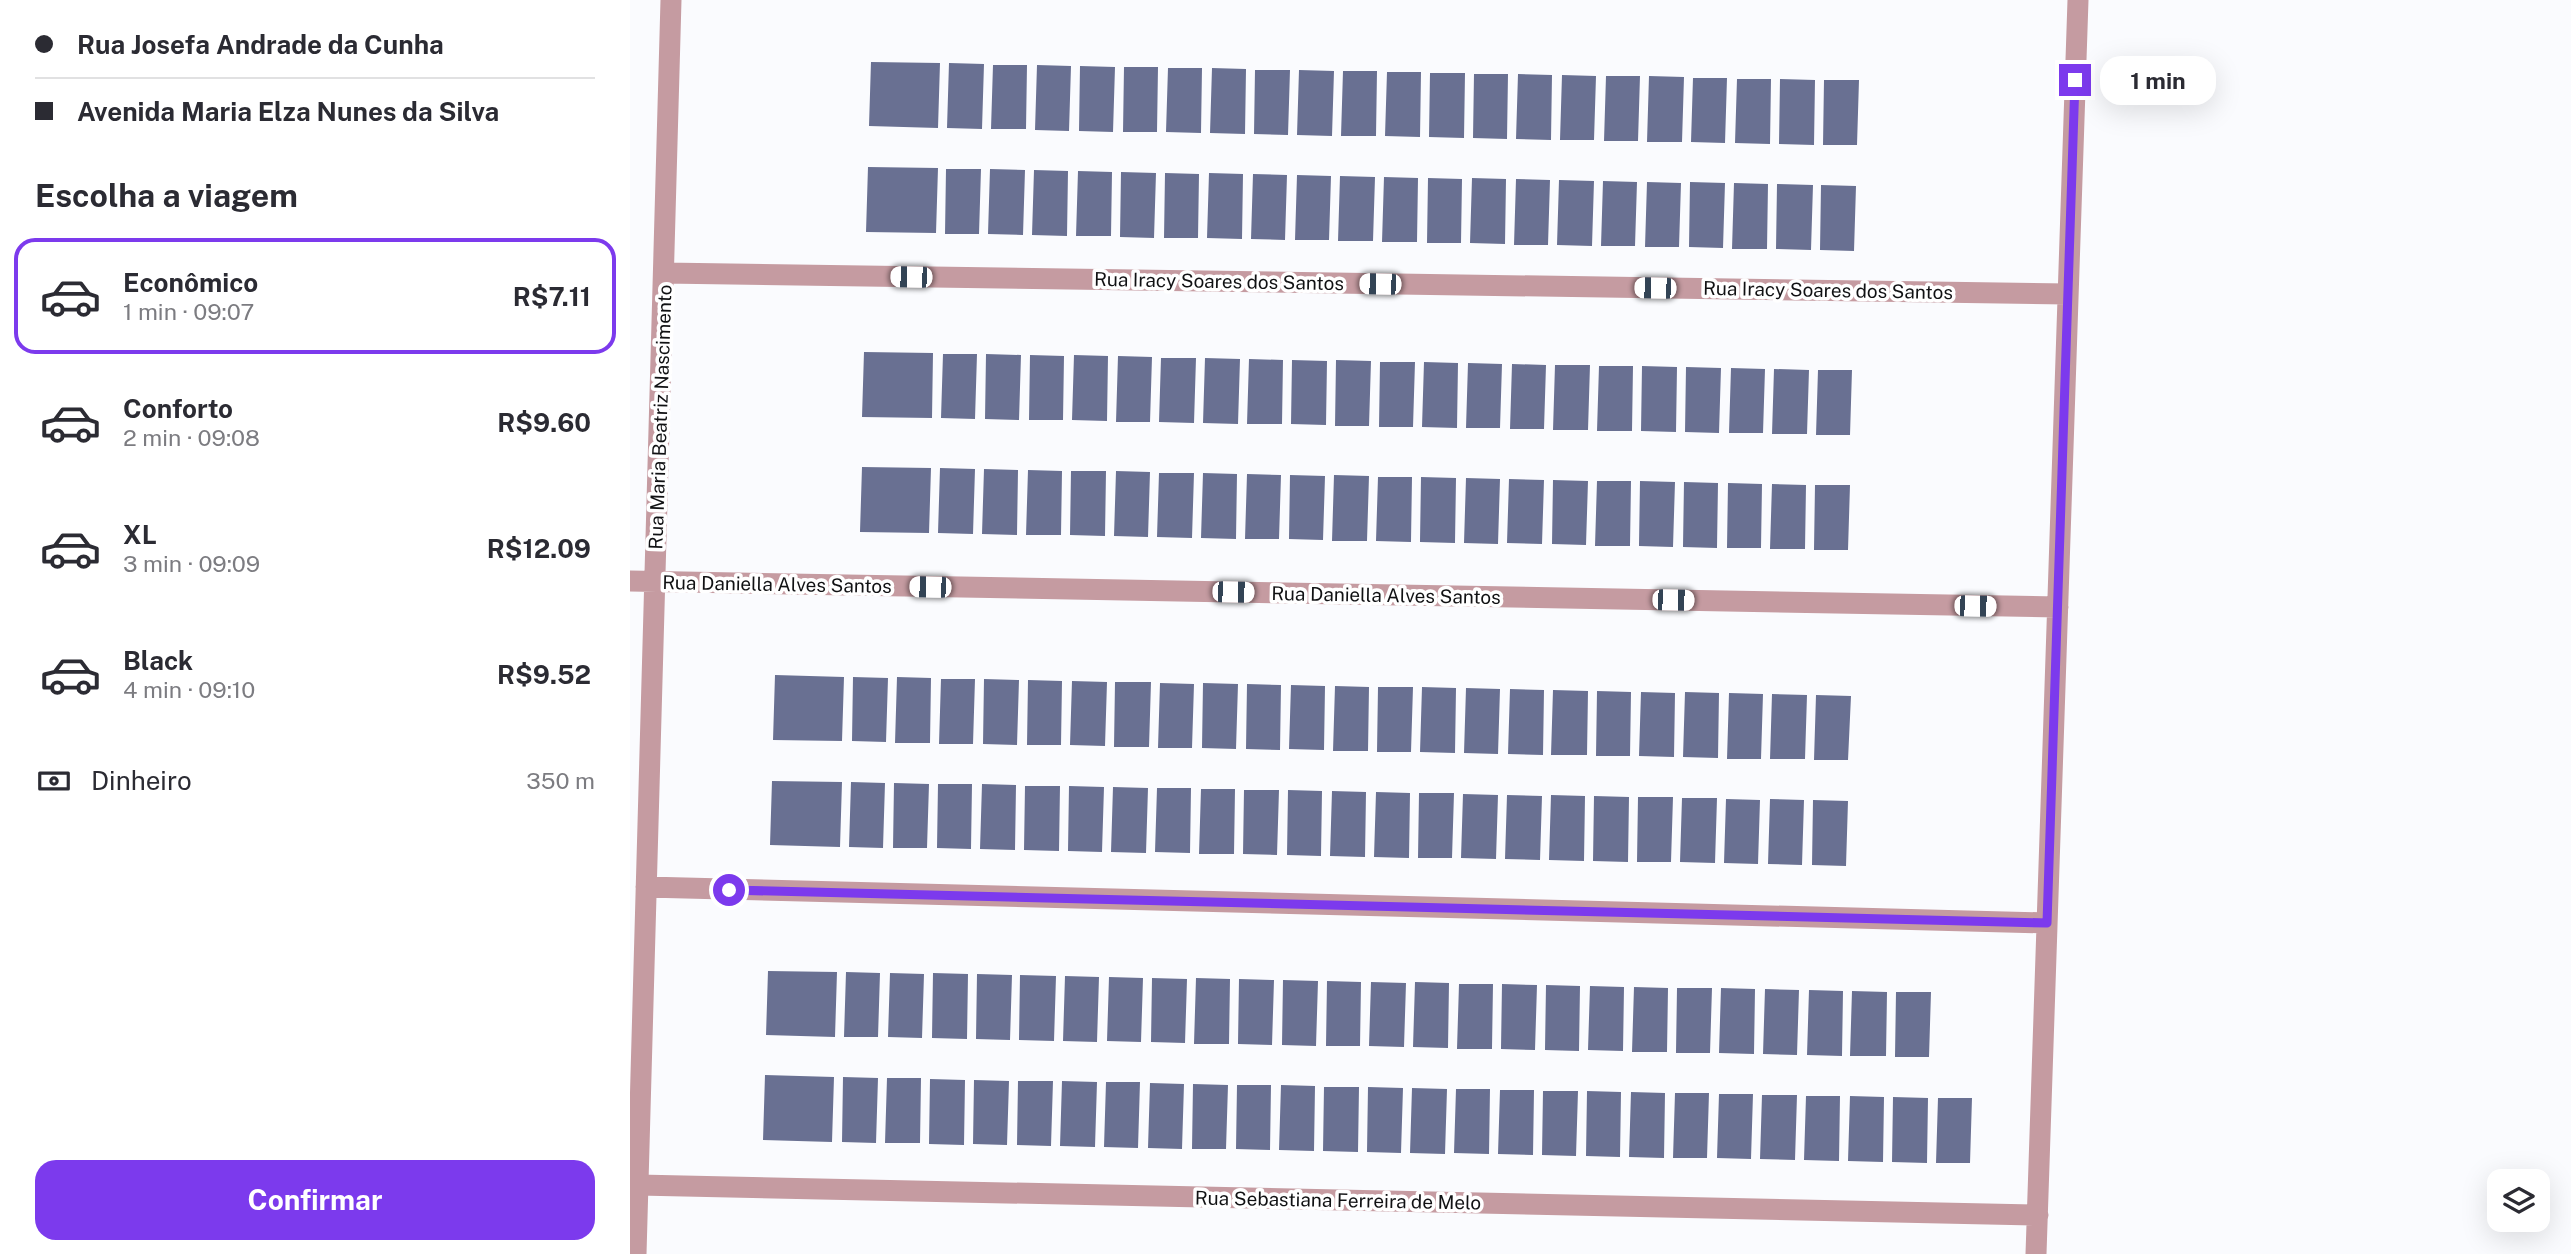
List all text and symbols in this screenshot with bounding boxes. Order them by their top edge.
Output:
text: Rua Josefa Andrade da Cunha [77,29,444,60]
callout: 1 min [2100,56,2215,104]
route end [2059,64,2091,96]
text: 1 min [2130,67,2186,94]
text: Avenida Maria Elza Nunes da Silva [77,96,499,127]
text: Escolha a viagem [35,177,298,214]
icon: car [39,265,102,328]
car [890,266,933,288]
text: Econômico [123,267,258,298]
street label: Rua Iracy Soares dos Santos [1094,268,1344,294]
car [1359,273,1402,295]
car [1634,277,1677,299]
street label: Rua Iracy Soares dos Santos [1703,277,1953,303]
text: R$7.11 [513,281,591,312]
street label: Rua Maria Beatriz Nascimento [644,284,676,550]
text: 1 min · 09:07 [123,298,254,325]
icon: car [39,391,102,454]
text: Conforto [123,393,233,424]
text: R$9.60 [497,407,591,438]
text: 2 min · 09:08 [123,424,260,451]
icon: car [39,517,102,580]
text: XL [123,519,157,550]
text: R$12.09 [487,533,591,564]
text: 3 min · 09:09 [123,550,260,577]
street label: Rua Daniella Alves Santos [662,571,892,597]
car [909,576,952,598]
car [1212,581,1255,603]
street label: Rua Daniella Alves Santos [1271,582,1501,608]
car [1652,589,1695,611]
car [1954,595,1997,617]
icon: car [39,643,102,706]
text: Black [123,645,193,676]
text: R$9.52 [497,659,591,690]
text: 4 min · 09:10 [123,676,255,703]
icon: cash [35,762,73,800]
text: Dinheiro [91,765,192,796]
text: 350 m [526,767,595,794]
route start [713,874,745,906]
button: Confirmar [35,1160,595,1240]
map controls [2487,1169,2550,1232]
button: layers [2487,1169,2550,1232]
street label: Rua Sebastiana Ferreira de Melo [1195,1187,1481,1213]

